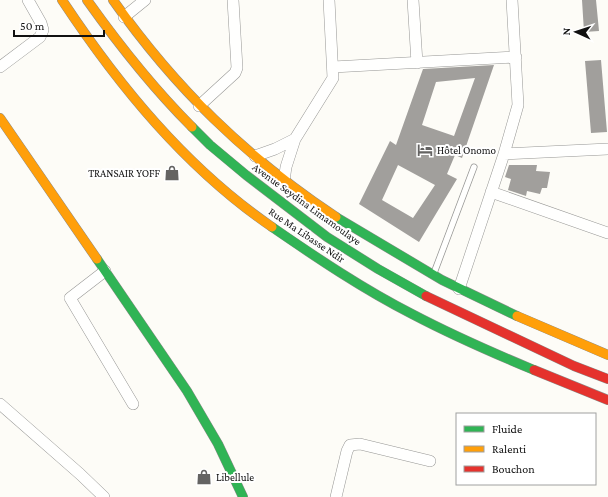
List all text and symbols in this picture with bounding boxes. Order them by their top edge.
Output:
scale bar [14,12,104,38]
north arrow [556,12,596,52]
text: 50 m [20,19,45,33]
text: N [560,27,572,36]
hotel icon: Hôtel Onomo [416,141,434,159]
place label: Hôtel Onomo [437,144,497,156]
street label: Avenue Seydina Limamoulaye [250,161,364,248]
shop icon: TRANSAIR YOFF [163,164,181,182]
place label: TRANSAIR YOFF [88,167,161,179]
street label: Rue Ma Libasse Ndir [267,205,347,265]
legend [456,413,596,485]
text: Fluide [492,422,522,436]
text: Ralenti [492,442,526,456]
text: Bouchon [492,462,535,476]
shop icon: Libellule [195,468,213,486]
place label: Libellule [216,471,254,483]

